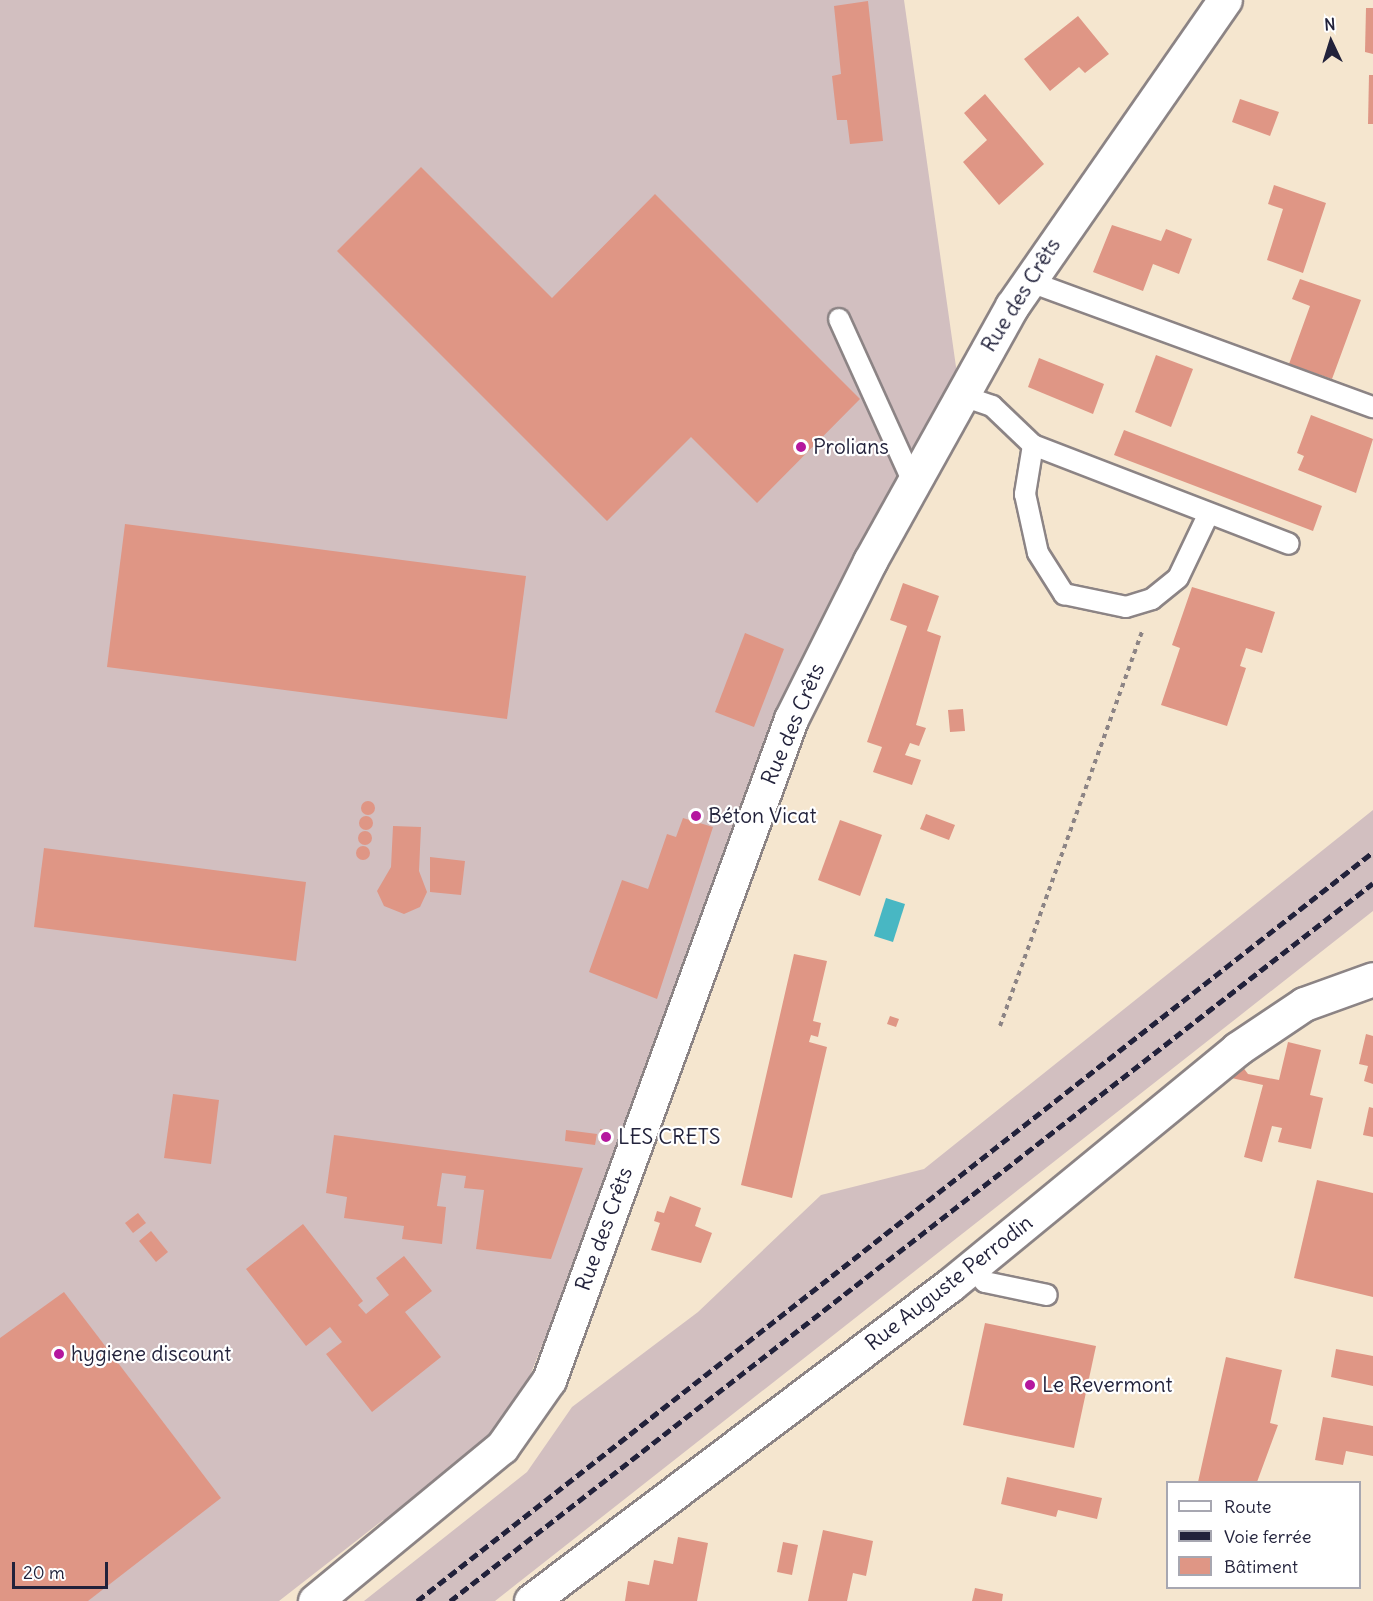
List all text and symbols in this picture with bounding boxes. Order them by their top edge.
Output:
north arrow [1301,12,1361,72]
text: N [1324,14,1336,34]
street label: Rue des Crêts [976,233,1066,357]
place label: Prolians [813,434,889,460]
marker: Prolians [794,440,808,454]
street label: Rue des Crêts [756,660,830,788]
place label: Béton Vicat [708,803,817,829]
marker: Béton Vicat [689,809,703,823]
place label: LES CRETS [618,1124,720,1150]
marker: LES CRETS [599,1130,613,1144]
street label: Rue des Crêts [570,1164,638,1294]
street label: Rue Auguste Perrodin [860,1210,1038,1356]
place label: hygiene discount [71,1341,231,1367]
marker: hygiene discount [52,1347,66,1361]
place label: Le Revermont [1042,1372,1173,1398]
marker: Le Revermont [1023,1378,1037,1392]
legend [1166,1481,1361,1589]
text: Route [1224,1495,1272,1518]
text: Voie ferrée [1224,1525,1311,1548]
scale bar [15,1550,111,1588]
text: Bâtiment [1224,1555,1298,1578]
text: 20 m [23,1561,65,1584]

